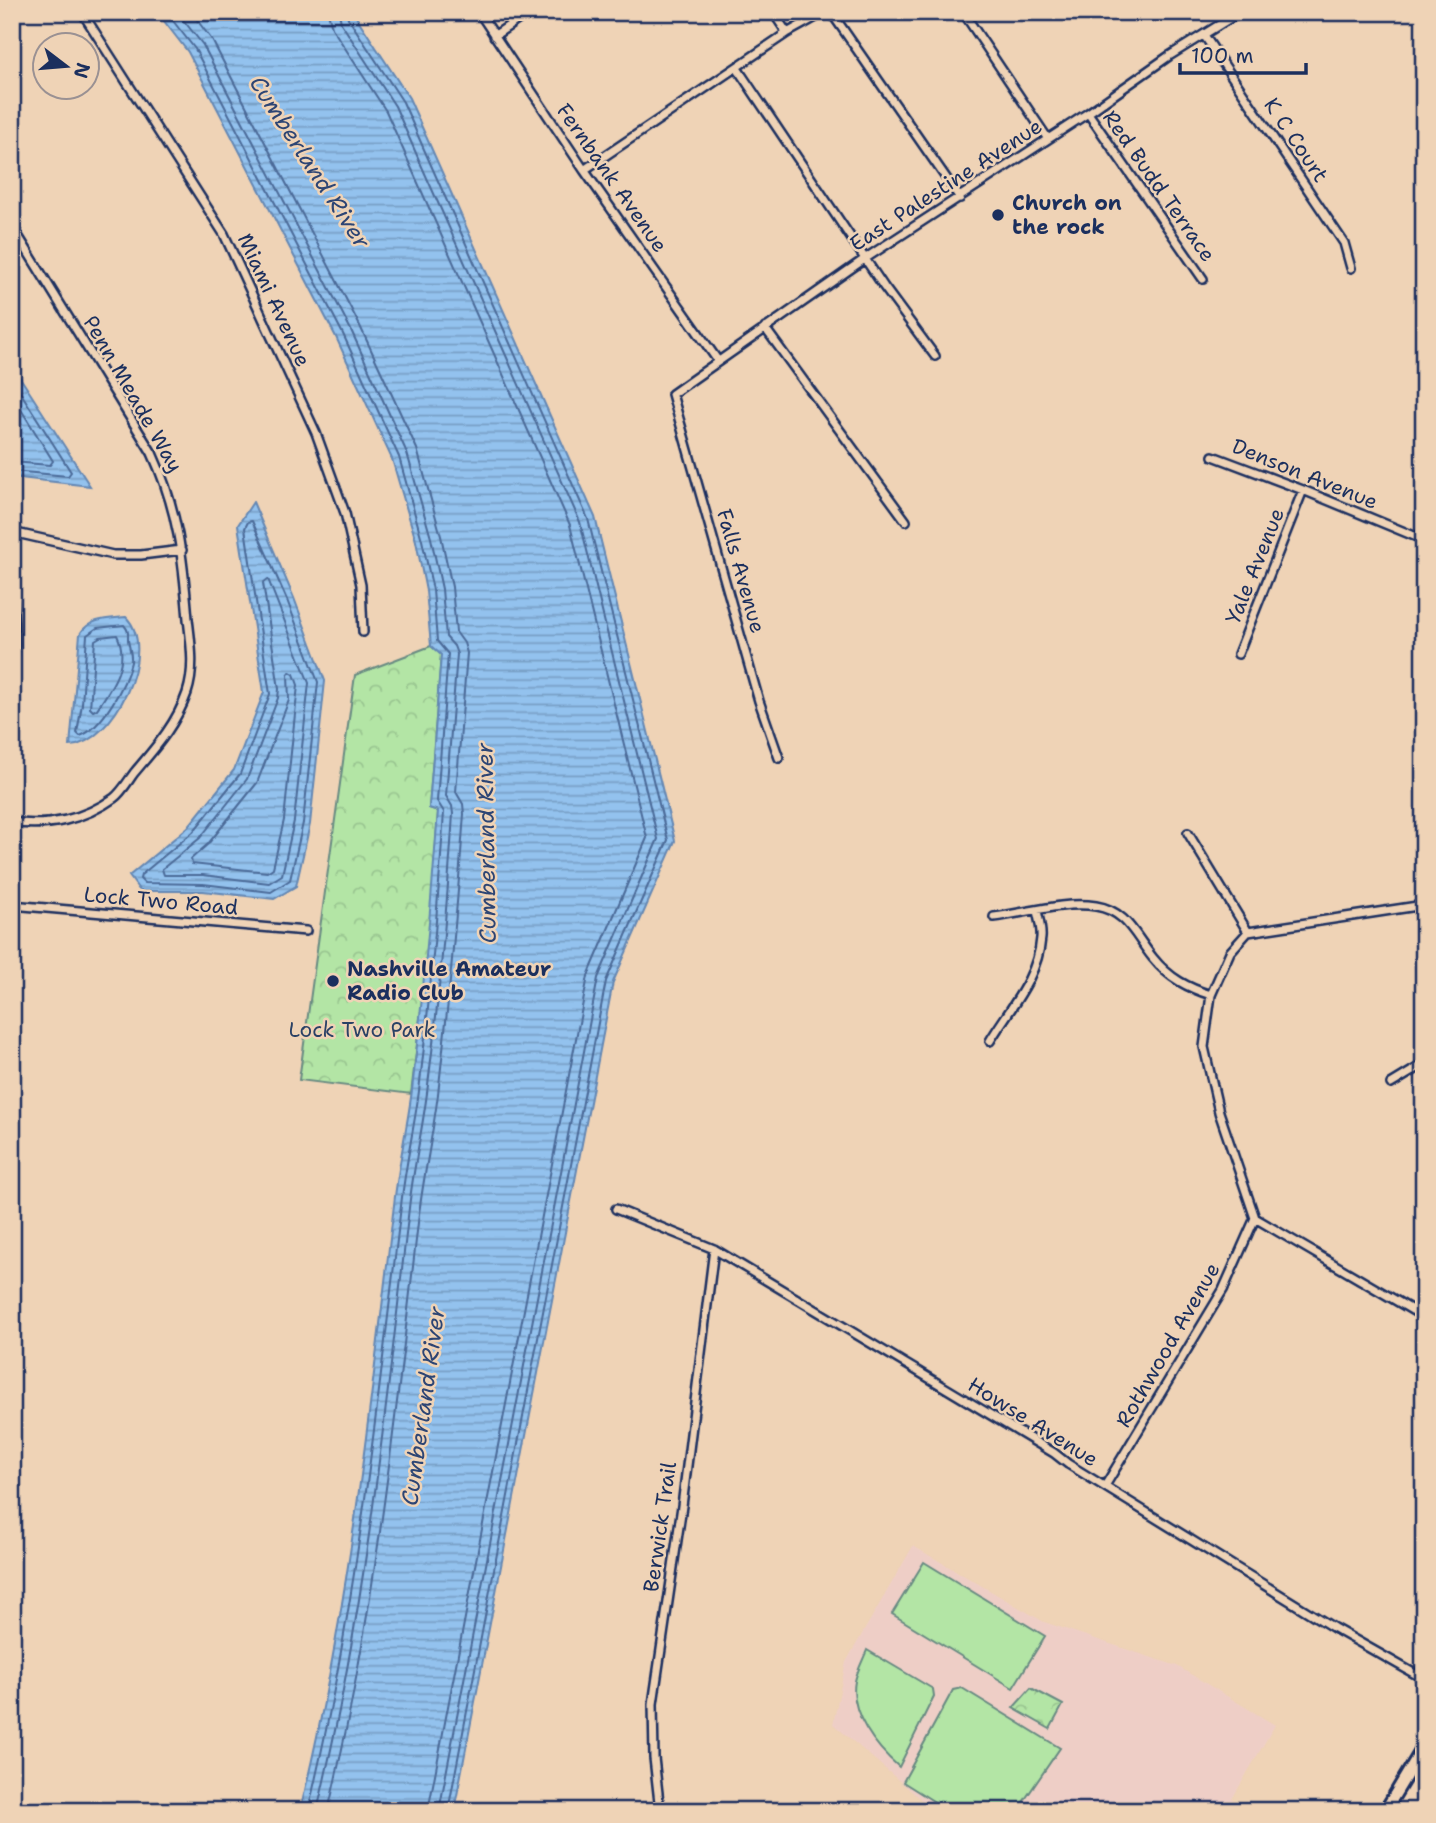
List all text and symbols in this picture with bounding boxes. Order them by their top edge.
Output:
north arrow [32,32,102,102]
scale bar [1180,32,1306,76]
text: 100 m [1191,42,1254,70]
text: N [68,60,96,81]
water label: Cumberland River [243,70,378,255]
street label: K C Court [1257,92,1335,188]
street label: Fernbank Avenue [550,98,674,258]
street label: Red Budd Terrace [1096,105,1222,267]
street label: East Palestine Avenue [844,112,1048,258]
place label: Church on the rock [1012,189,1122,241]
marker: Church on the rock [990,207,1006,223]
street label: Miami Avenue [231,229,317,371]
street label: Penn Meade Way [77,310,189,478]
street label: Denson Avenue [1228,432,1382,516]
street label: Yale Avenue [1219,504,1291,628]
street label: Falls Avenue [710,506,772,636]
water label: Cumberland River [469,741,503,944]
street label: Lock Two Road [83,880,239,922]
place label: Nashville Amateur Radio Club [347,955,551,1007]
marker: Nashville Amateur Radio Club [325,973,341,989]
park label: Lock Two Park [288,1016,436,1044]
street label: Rothwood Avenue [1109,1257,1227,1433]
water label: Cumberland River [394,1303,452,1507]
street label: Howse Avenue [962,1371,1104,1473]
street label: Berwick Trail [637,1459,683,1594]

